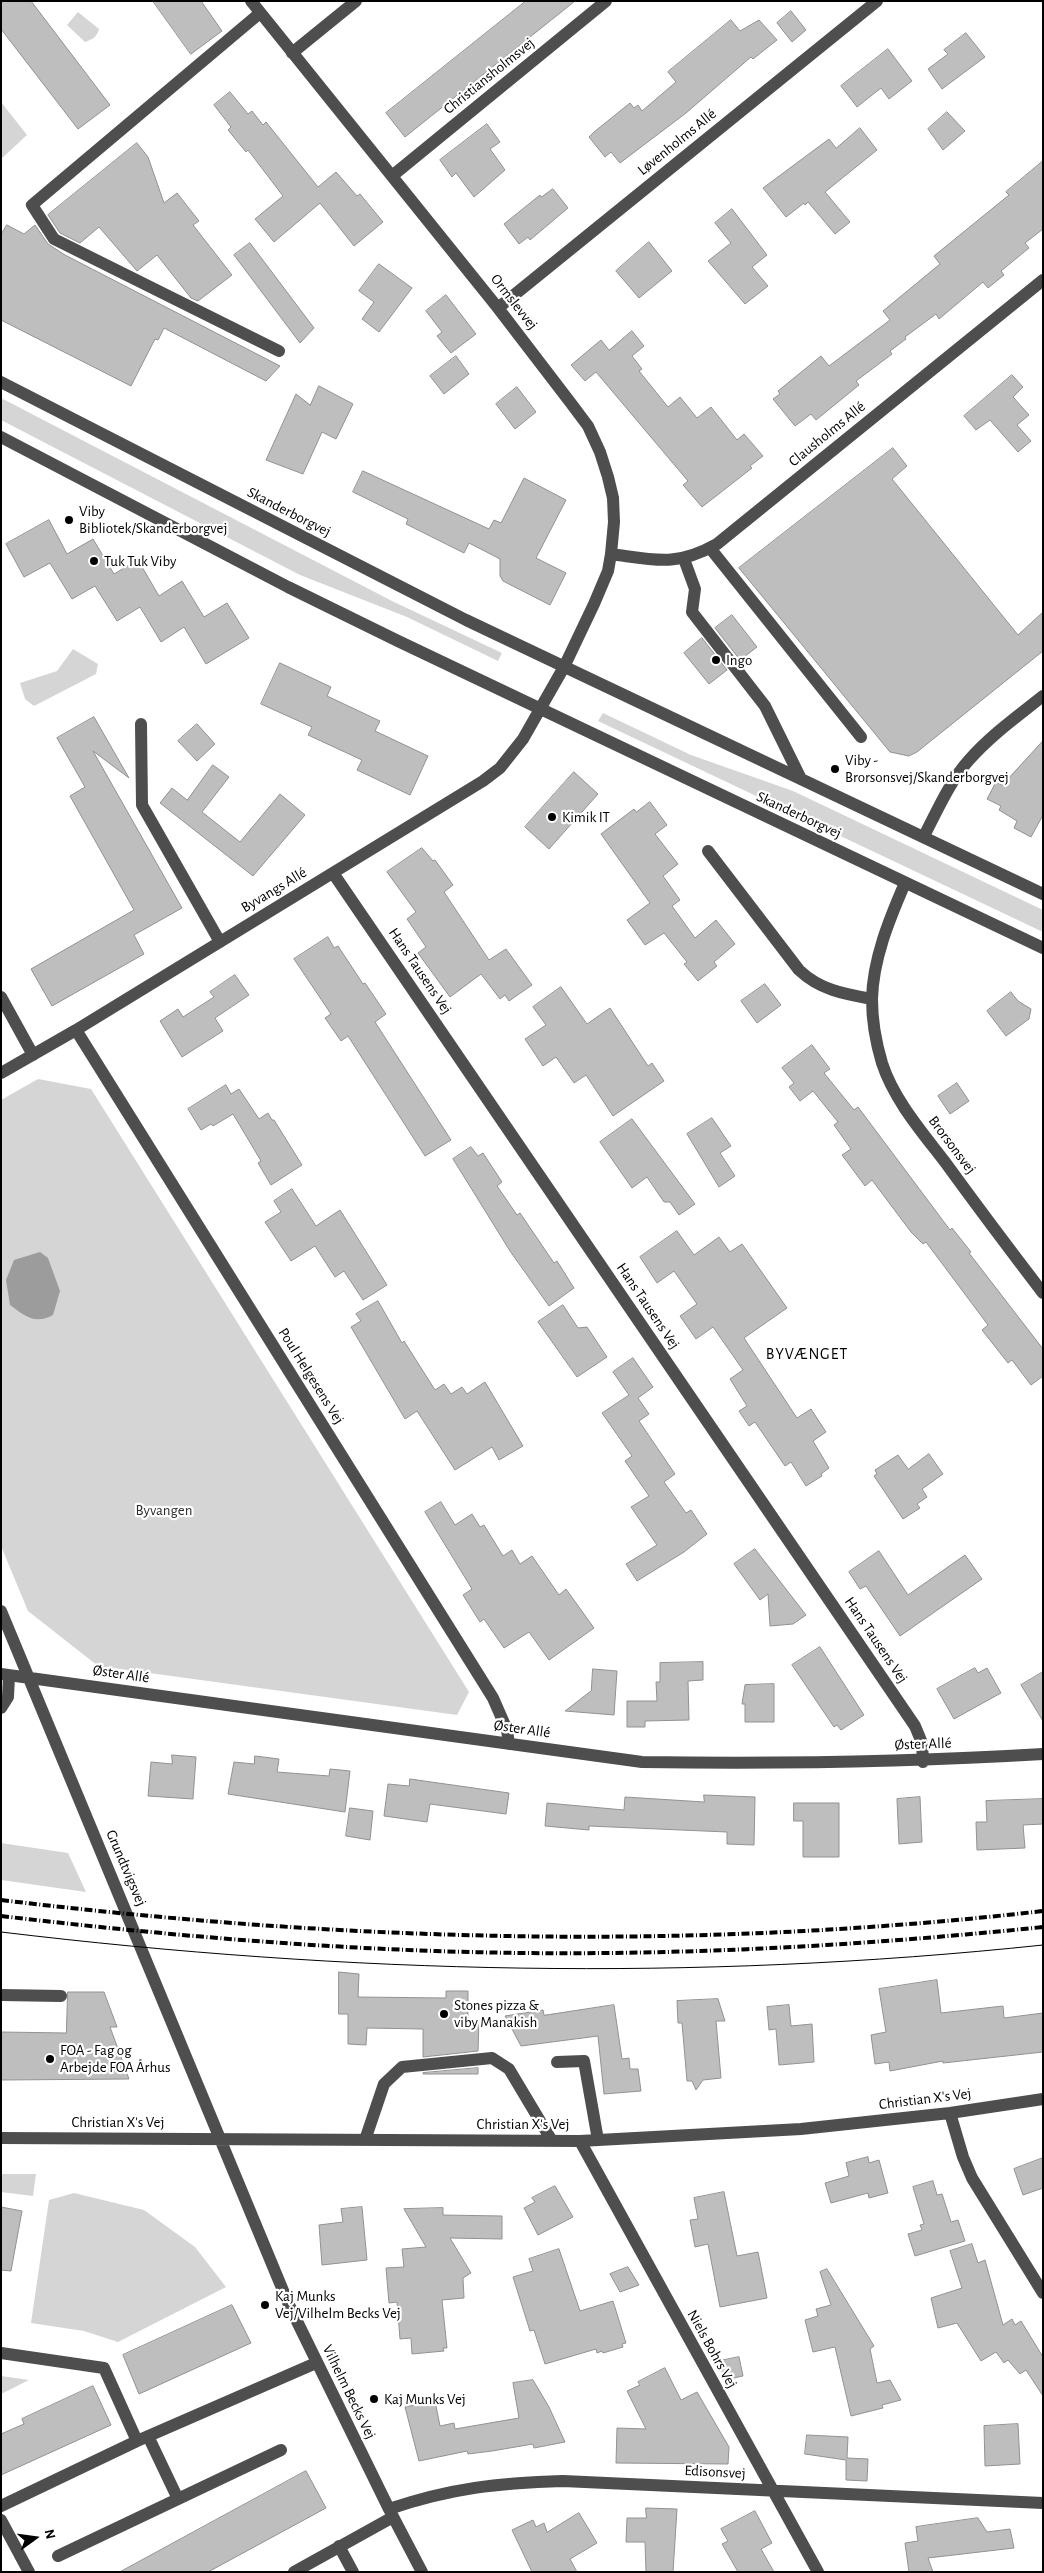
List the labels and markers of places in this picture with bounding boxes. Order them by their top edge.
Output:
place label: Viby Bibliotek/Skanderborgvej [79,502,227,537]
marker: Viby Bibliotek/Skanderborgvej [63,514,75,526]
place label: Tuk Tuk Viby [104,552,176,570]
marker: Tuk Tuk Viby [88,555,100,567]
place label: Ingo [726,651,752,669]
marker: Ingo [710,654,722,666]
place label: Viby - Brorsonsvej/Skanderborgvej [845,751,1009,786]
marker: Viby - Brorsonsvej/Skanderborgvej [829,763,841,775]
place label: Kimik IT [562,808,610,826]
marker: Kimik IT [546,811,558,823]
place label: Stones pizza & viby Manakish [454,1996,539,2031]
marker: Stones pizza & viby Manakish [438,2008,450,2020]
place label: FOA - Fag og Arbejde FOA Århus [60,2041,170,2076]
marker: FOA - Fag og Arbejde FOA Århus [44,2053,56,2065]
place label: Kaj Munks Vej/Vilhelm Becks Vej [275,2287,401,2322]
marker: Kaj Munks Vej/Vilhelm Becks Vej [259,2299,271,2311]
place label: Kaj Munks Vej [384,2390,466,2408]
marker: Kaj Munks Vej [368,2393,380,2405]

